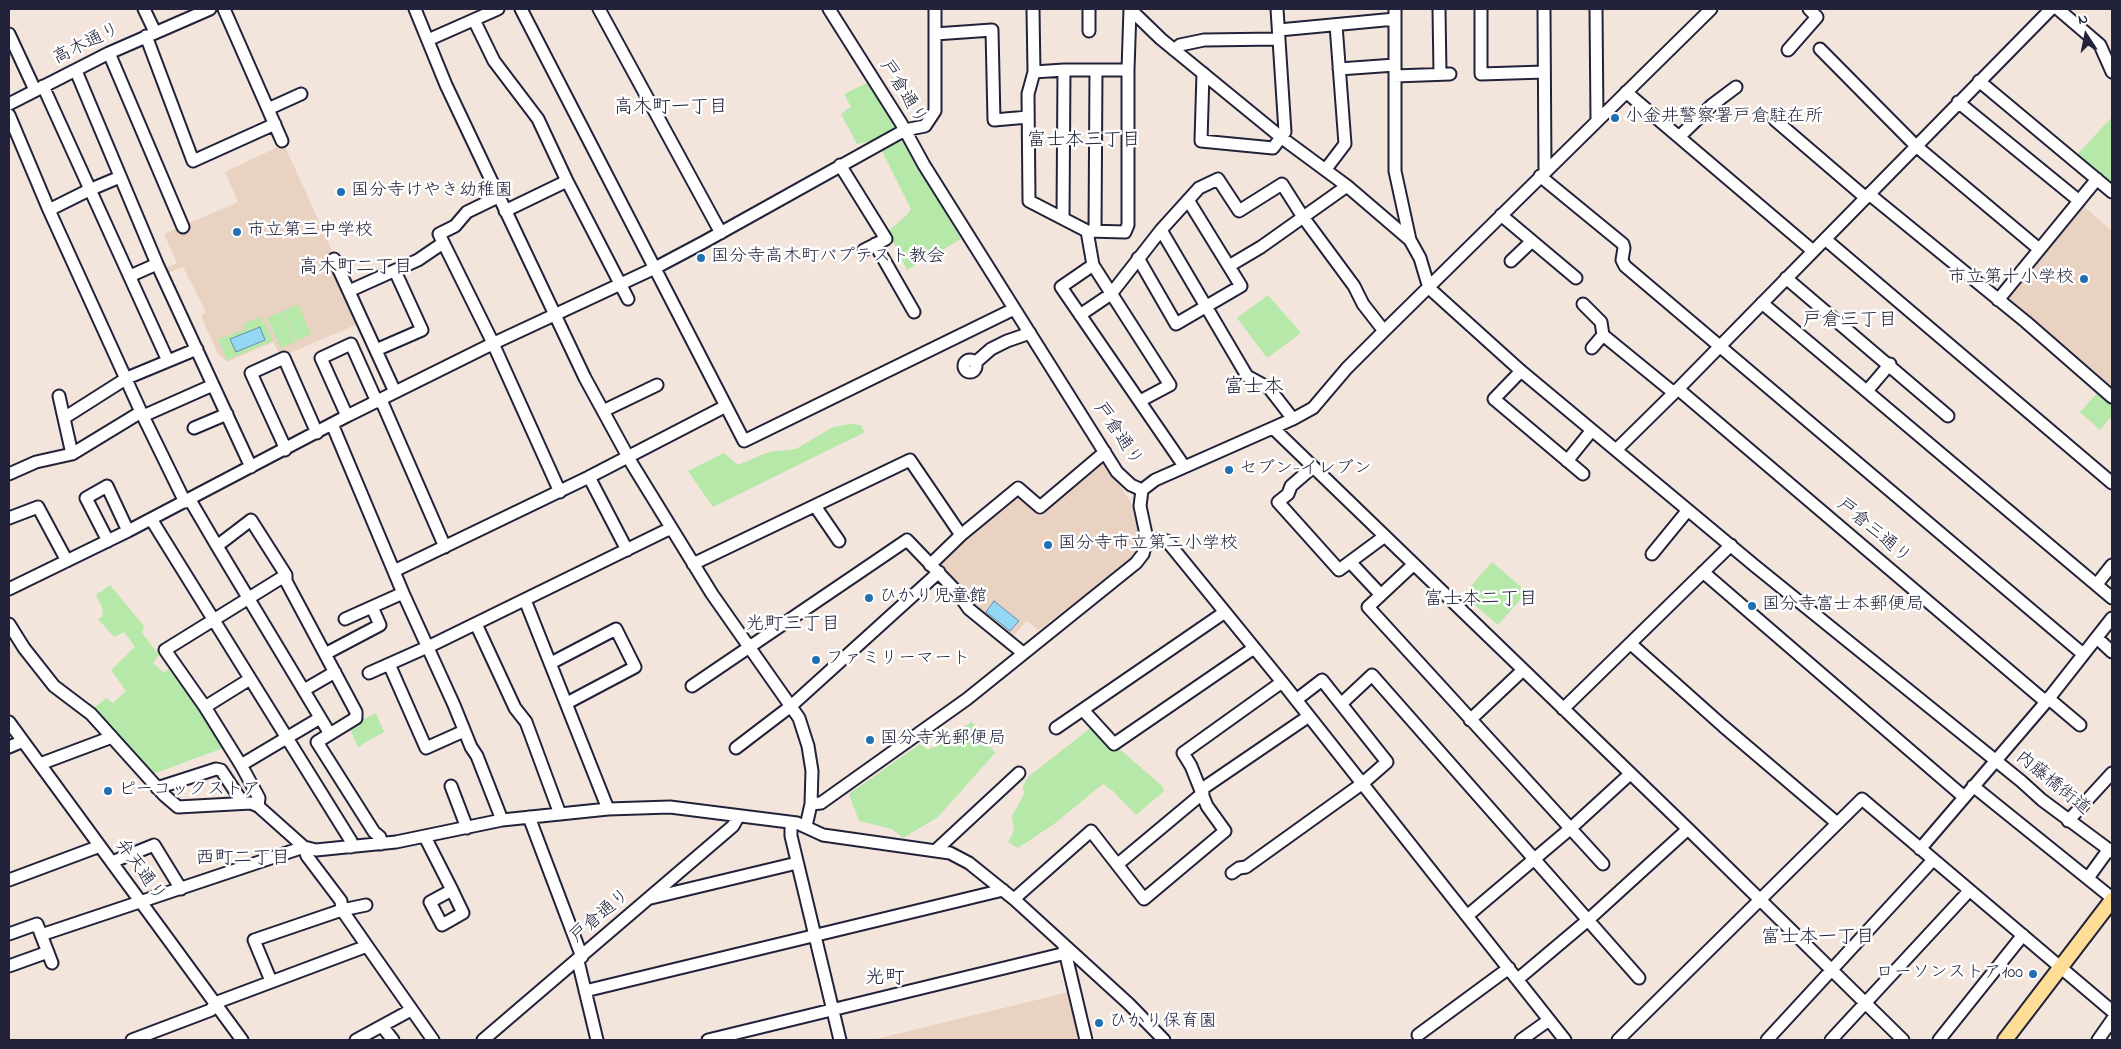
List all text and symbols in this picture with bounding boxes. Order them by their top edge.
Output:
text: N [2076,9,2090,31]
north arrow [2061,10,2111,60]
street label: 高木通り [50,20,124,70]
street label: 戸倉通り [874,57,930,129]
district label: 高木町一丁目 [614,98,728,120]
place label: 小金井警察署戸倉駐在所 [1625,107,1823,129]
marker: 小金井警察署戸倉駐在所 [1609,112,1621,124]
district label: 富士本三丁目 [1027,131,1141,153]
place label: 国分寺けやき幼稚園 [351,181,513,203]
marker: 国分寺けやき幼稚園 [335,186,347,198]
place label: 市立第三中学校 [247,221,373,243]
marker: 市立第三中学校 [231,226,243,238]
place label: 国分寺高木町バプテスト教会 [711,247,945,269]
marker: 国分寺高木町バプテスト教会 [695,252,707,264]
district label: 高木町二丁目 [299,258,413,280]
place label: 市立第十小学校 [1948,268,2074,290]
marker: 市立第十小学校 [2078,273,2090,285]
district label: 戸倉三丁目 [1803,311,1897,333]
district label: 富士本 [1224,377,1284,401]
street label: 戸倉通り [1088,399,1146,471]
place label: セブン-イレブン [1239,459,1372,481]
marker: セブン-イレブン [1223,464,1235,476]
street label: 戸倉三通り [1832,495,1914,569]
place label: 国分寺市立第二小学校 [1058,534,1238,556]
marker: 国分寺市立第二小学校 [1042,539,1054,551]
place label: ひかり児童館 [879,587,987,609]
district label: 富士本二丁目 [1424,590,1538,612]
marker: ひかり児童館 [863,592,875,604]
place label: 国分寺富士本郵便局 [1762,595,1924,617]
marker: 国分寺富士本郵便局 [1746,600,1758,612]
district label: 光町三丁目 [746,615,840,637]
place label: ファミリーマート [826,649,970,671]
marker: ファミリーマート [810,654,822,666]
place label: 国分寺光郵便局 [880,729,1006,751]
marker: 国分寺光郵便局 [864,734,876,746]
street label: 内藤橋街道 [2010,747,2094,821]
place label: ピーコックストア [118,780,261,802]
marker: ピーコックストア [102,785,114,797]
street label: 弁天通り [109,836,169,906]
district label: 西町二丁目 [196,849,290,871]
street label: 戸倉通り [567,885,635,949]
district label: 富士本一丁目 [1761,928,1875,950]
place label: ローソンストア100 [1876,963,2023,985]
district label: 光町 [865,968,905,992]
marker: ローソンストア100 [2027,968,2039,980]
place label: ひかり保育園 [1109,1012,1217,1034]
marker: ひかり保育園 [1093,1017,1105,1029]

